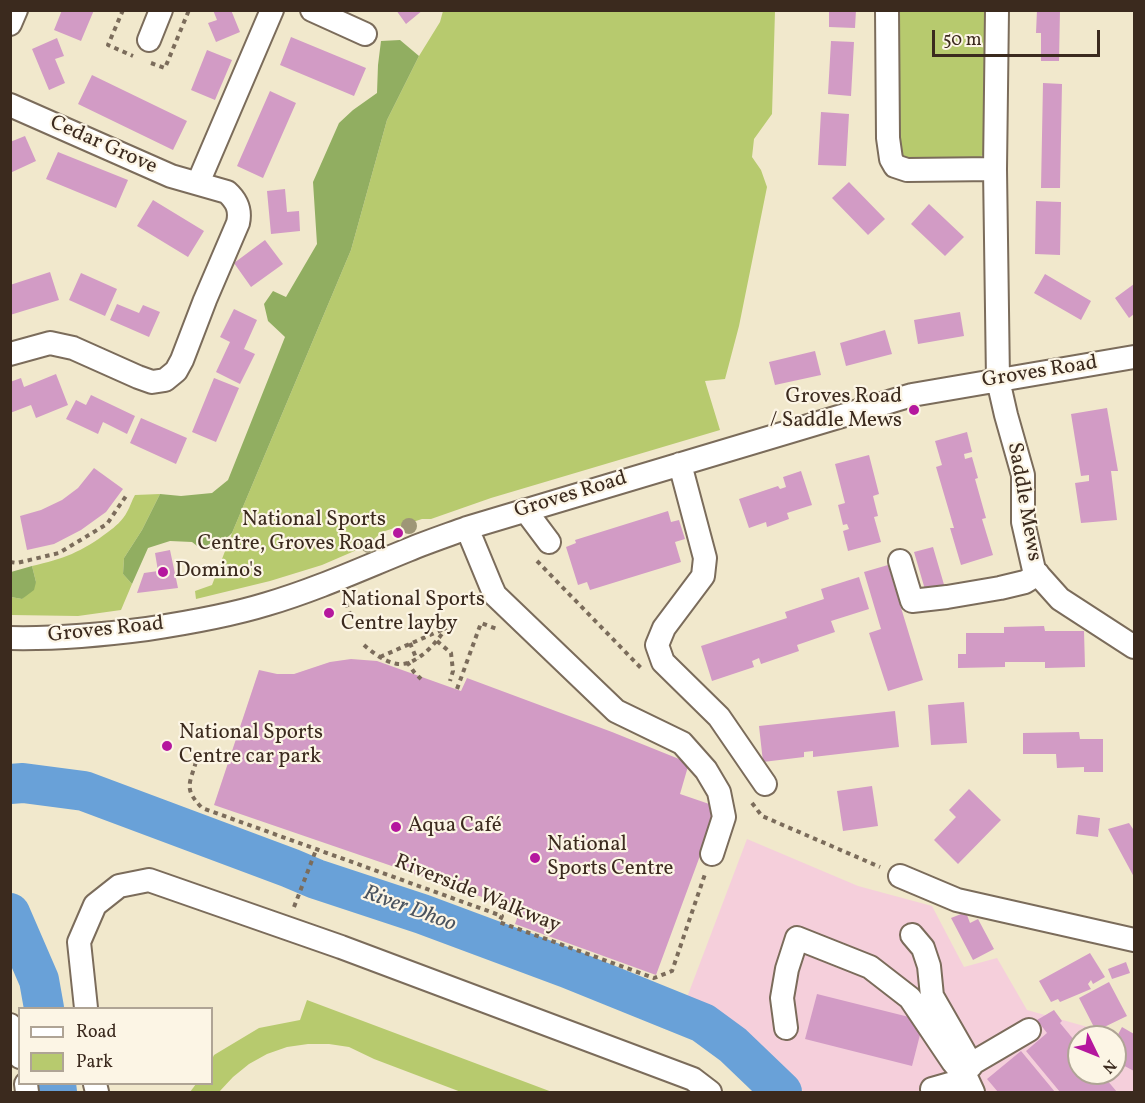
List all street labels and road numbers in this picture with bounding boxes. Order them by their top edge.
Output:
street label: Cedar Grove [45,111,161,181]
street label: Groves Road [980,351,1100,395]
street label: Saddle Mews [1000,441,1046,563]
street label: Groves Road [512,467,630,525]
street label: Groves Road [47,612,165,650]
street label: Riverside Walkway [390,850,564,940]

